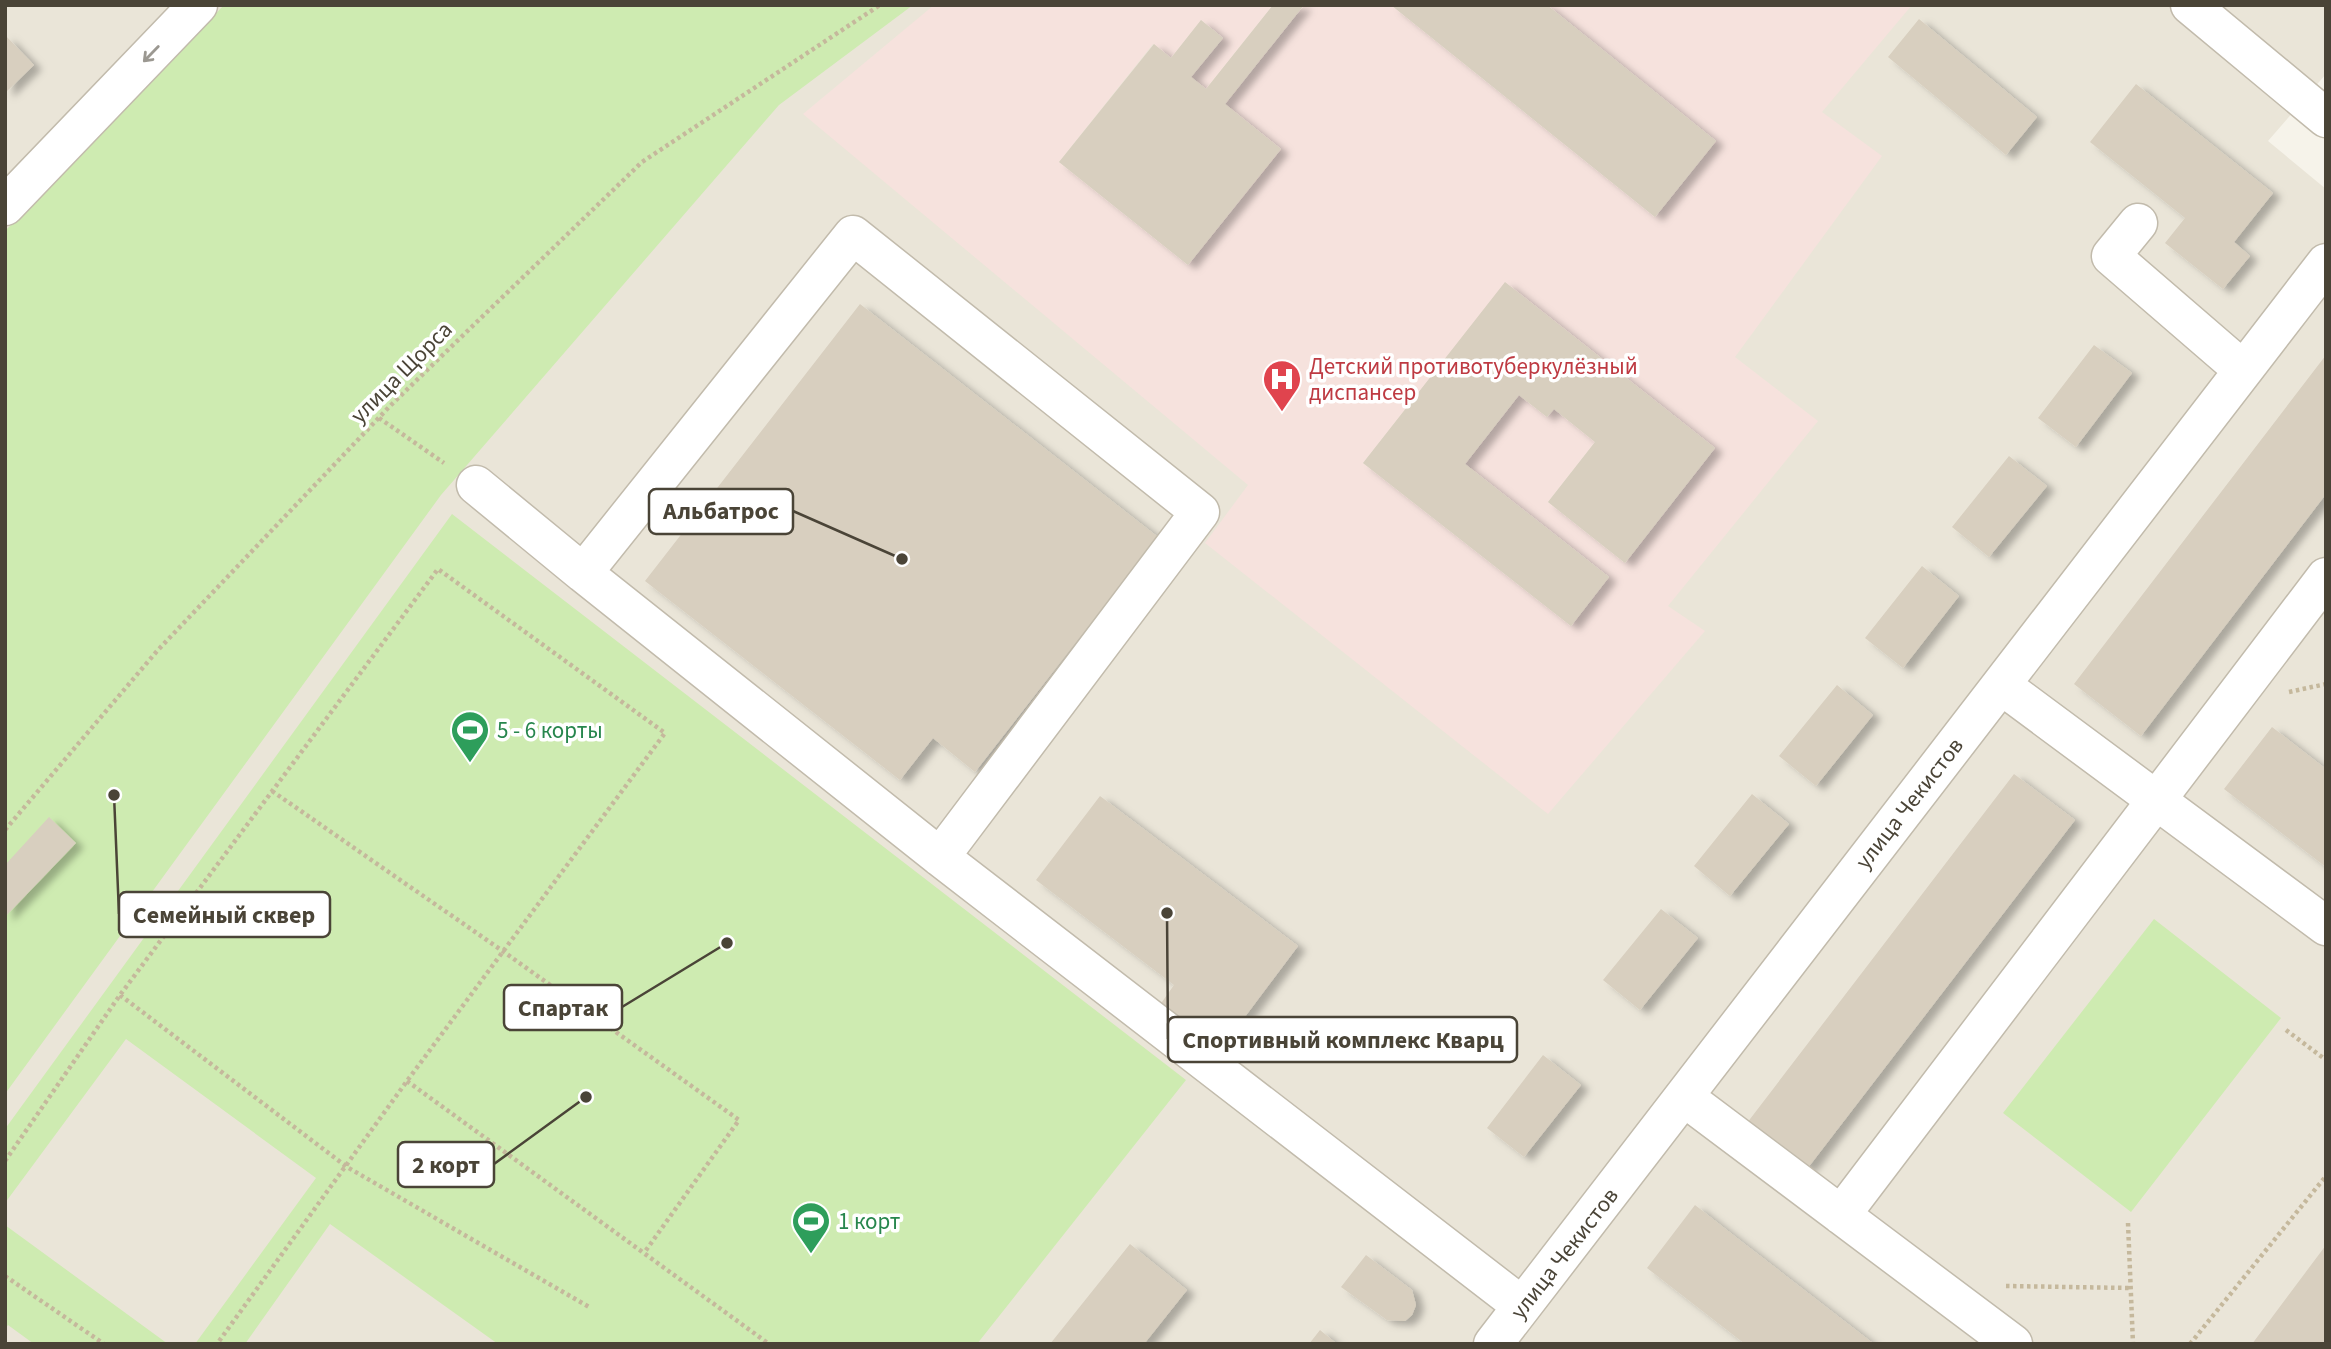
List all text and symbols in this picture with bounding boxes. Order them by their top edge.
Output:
one-way arrow [142,46,159,63]
street label: улица Щорса [343,314,460,431]
place label: Детский противотуберкулёзный диспансер [1309,350,1638,409]
hospital icon: Детский противотуберкулёзный диспансер [1261,358,1303,413]
callout: Альбатрос [649,489,793,534]
text: Альбатрос [662,494,779,529]
sports icon: 5 - 6 корты [449,709,491,764]
place label: 5 - 6 корты [497,714,603,747]
street label: улица Чекистов [1847,730,1971,876]
callout: Семейный сквер [119,892,330,937]
text: Семейный сквер [133,898,315,933]
callout: Спартак [504,985,622,1030]
text: Спартак [518,991,609,1026]
callout: Спортивный комплекс Кварц [1168,1017,1517,1062]
text: Спортивный комплекс Кварц [1182,1023,1504,1058]
callout: 2 корт [398,1142,494,1187]
text: 2 корт [412,1148,480,1183]
street label: улица Чекистов [1502,1180,1626,1326]
sports icon: 1 корт [790,1200,832,1255]
place label: 1 корт [838,1205,900,1238]

